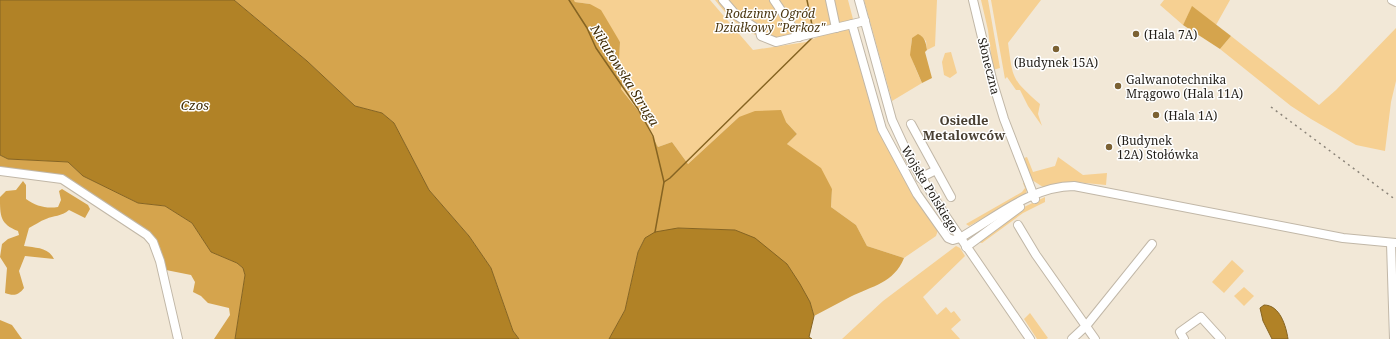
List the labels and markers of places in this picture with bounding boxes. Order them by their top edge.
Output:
place label: (Hala 7A) [1144,26,1197,43]
marker: (Hala 7A) [1131,29,1141,39]
marker: (Budynek 15A) [1051,44,1061,54]
place label: (Budynek 15A) [1014,54,1098,71]
place label: Galwanotechnika Mrągowo (Hala 11A) [1126,71,1243,102]
marker: Galwanotechnika Mrągowo (Hala 11A) [1113,81,1123,91]
place label: (Hala 1A) [1164,107,1217,124]
marker: (Hala 1A) [1151,110,1161,120]
place label: (Budynek 12A) Stołówka [1117,132,1199,163]
marker: (Budynek 12A) Stołówka [1104,142,1114,152]

